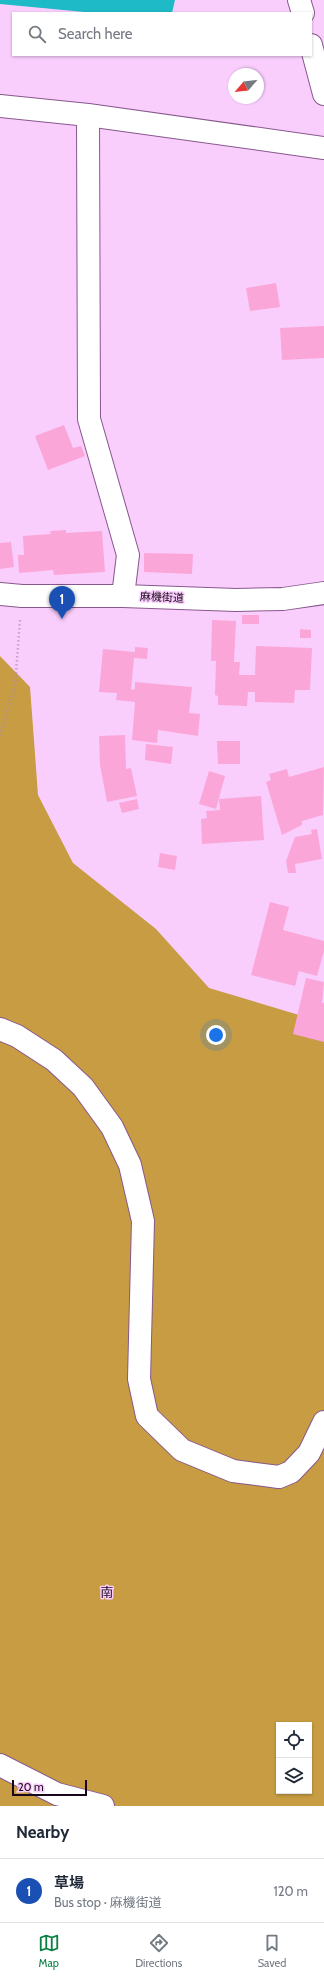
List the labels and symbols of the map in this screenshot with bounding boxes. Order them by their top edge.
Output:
north arrow [228,68,264,104]
pin: 1 [49,586,75,619]
street label: 麻機街道 [140,589,184,605]
your location [206,1025,226,1045]
district label: 南 [100,1584,114,1600]
scale bar [12,1778,87,1797]

